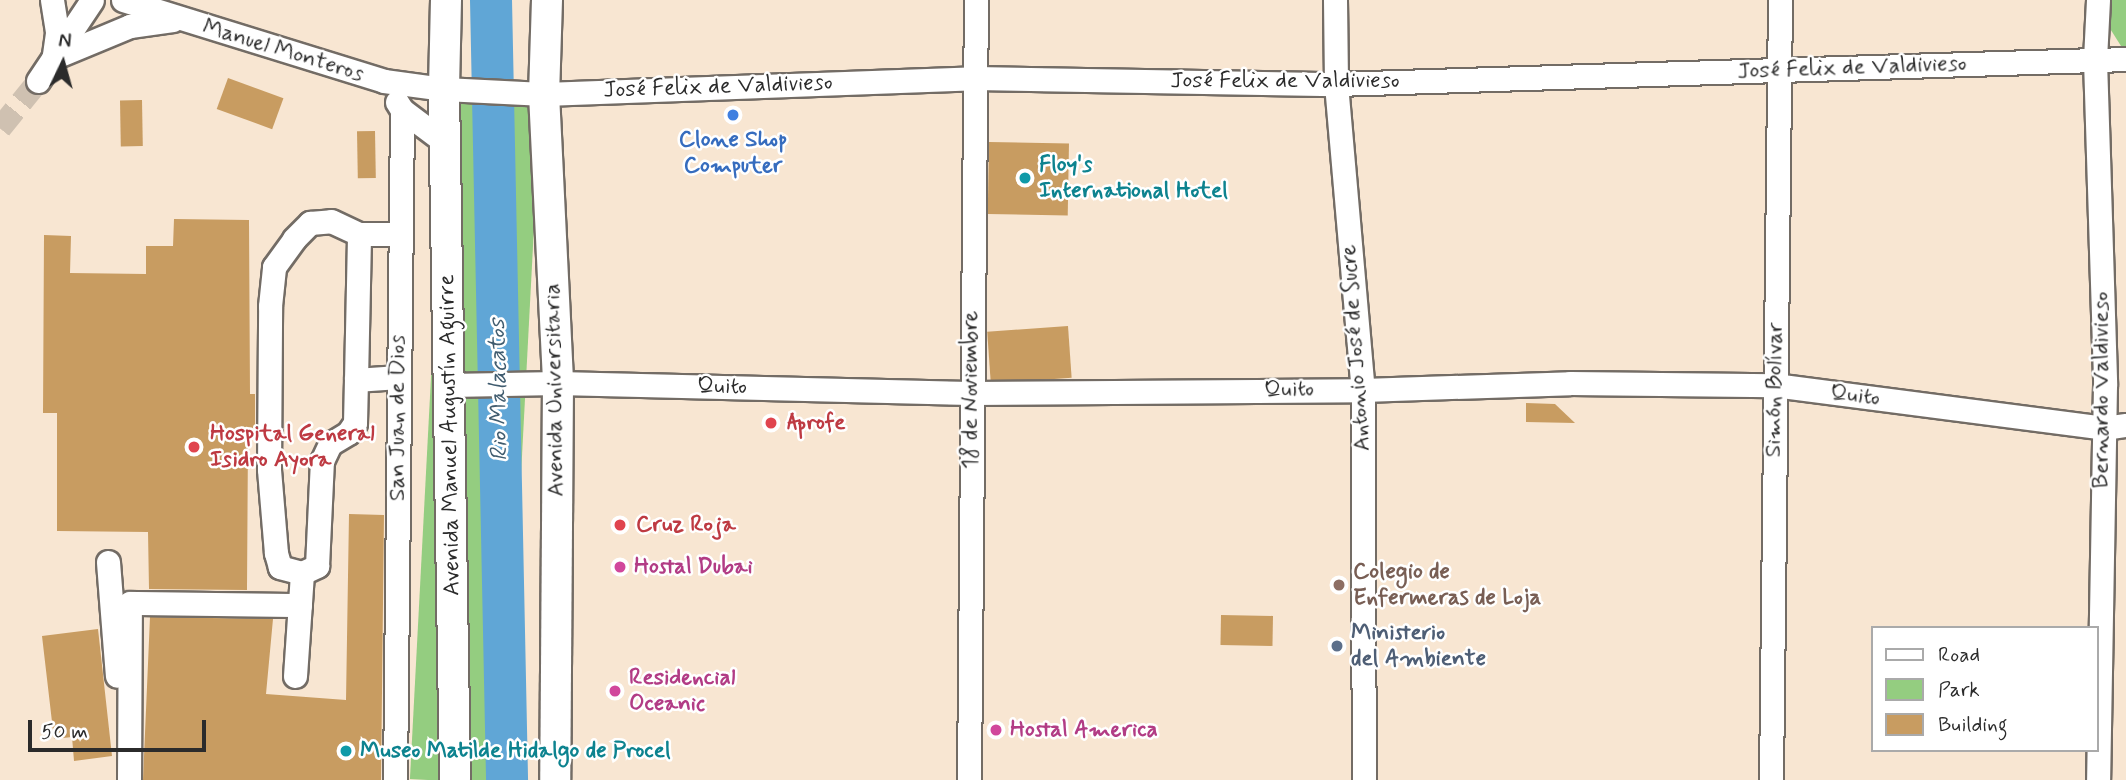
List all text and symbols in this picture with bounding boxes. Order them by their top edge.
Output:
street label: Manuel Monteros [199,13,367,89]
north arrow [28,28,98,98]
text: N [57,29,72,55]
street label: José Felix de Valdivieso [1737,50,1967,86]
street label: José Felix de Valdivieso [1171,67,1399,95]
street label: José Felix de Valdivieso [603,69,833,105]
marker: Clone Shop Computer [725,107,741,123]
place label: Clone Shop Computer [679,126,787,180]
place label: Floy's International Hotel [1039,151,1222,205]
marker: Floy's International Hotel [1017,170,1033,186]
street label: Antonio José de Sucre [1335,240,1377,456]
street label: Avenida Manuel Augustín Aguirre [433,278,467,592]
street label: Avenida Universitaria [539,284,571,496]
street label: Bernardo Valdivieso [2088,293,2116,487]
street label: 18 de Noviembre [957,311,985,469]
water label: Rio Malacatos [483,318,515,462]
street label: Simón Bolívar [1760,322,1790,458]
street label: San Juan de Dios [384,335,412,501]
street label: Quito [697,373,747,401]
street label: Quito [1264,376,1314,404]
street label: Quito [1829,379,1881,413]
place label: Aprofe [787,409,846,437]
marker: Aprofe [761,413,781,433]
place label: Hospital General Isidro Ayora [210,420,378,474]
marker: Hospital General Isidro Ayora [184,437,204,457]
place label: Cruz Roja [636,511,734,539]
marker: Cruz Roja [610,515,630,535]
place label: Hostal Dubai [634,553,755,581]
place label: Colegio de Enfermeras de Loja [1353,558,1547,612]
marker: Hostal Dubai [612,559,628,575]
marker: Colegio de Enfermeras de Loja [1331,577,1347,593]
place label: Ministerio del Ambiente [1351,619,1490,673]
legend [1870,626,2098,752]
marker: Ministerio del Ambiente [1329,638,1345,654]
text: Road [1938,641,1980,669]
place label: Residencial Oceanic [629,664,735,718]
text: Park [1938,676,1980,704]
marker: Residencial Oceanic [607,683,623,699]
scale bar [32,706,210,750]
text: Building [1938,711,2008,739]
place label: Hostal America [1010,716,1153,744]
text: 50 m [41,718,88,746]
marker: Hostal America [988,722,1004,738]
place label: Museo Matilde Hidalgo de Procel [360,737,667,765]
marker: Museo Matilde Hidalgo de Procel [338,743,354,759]

